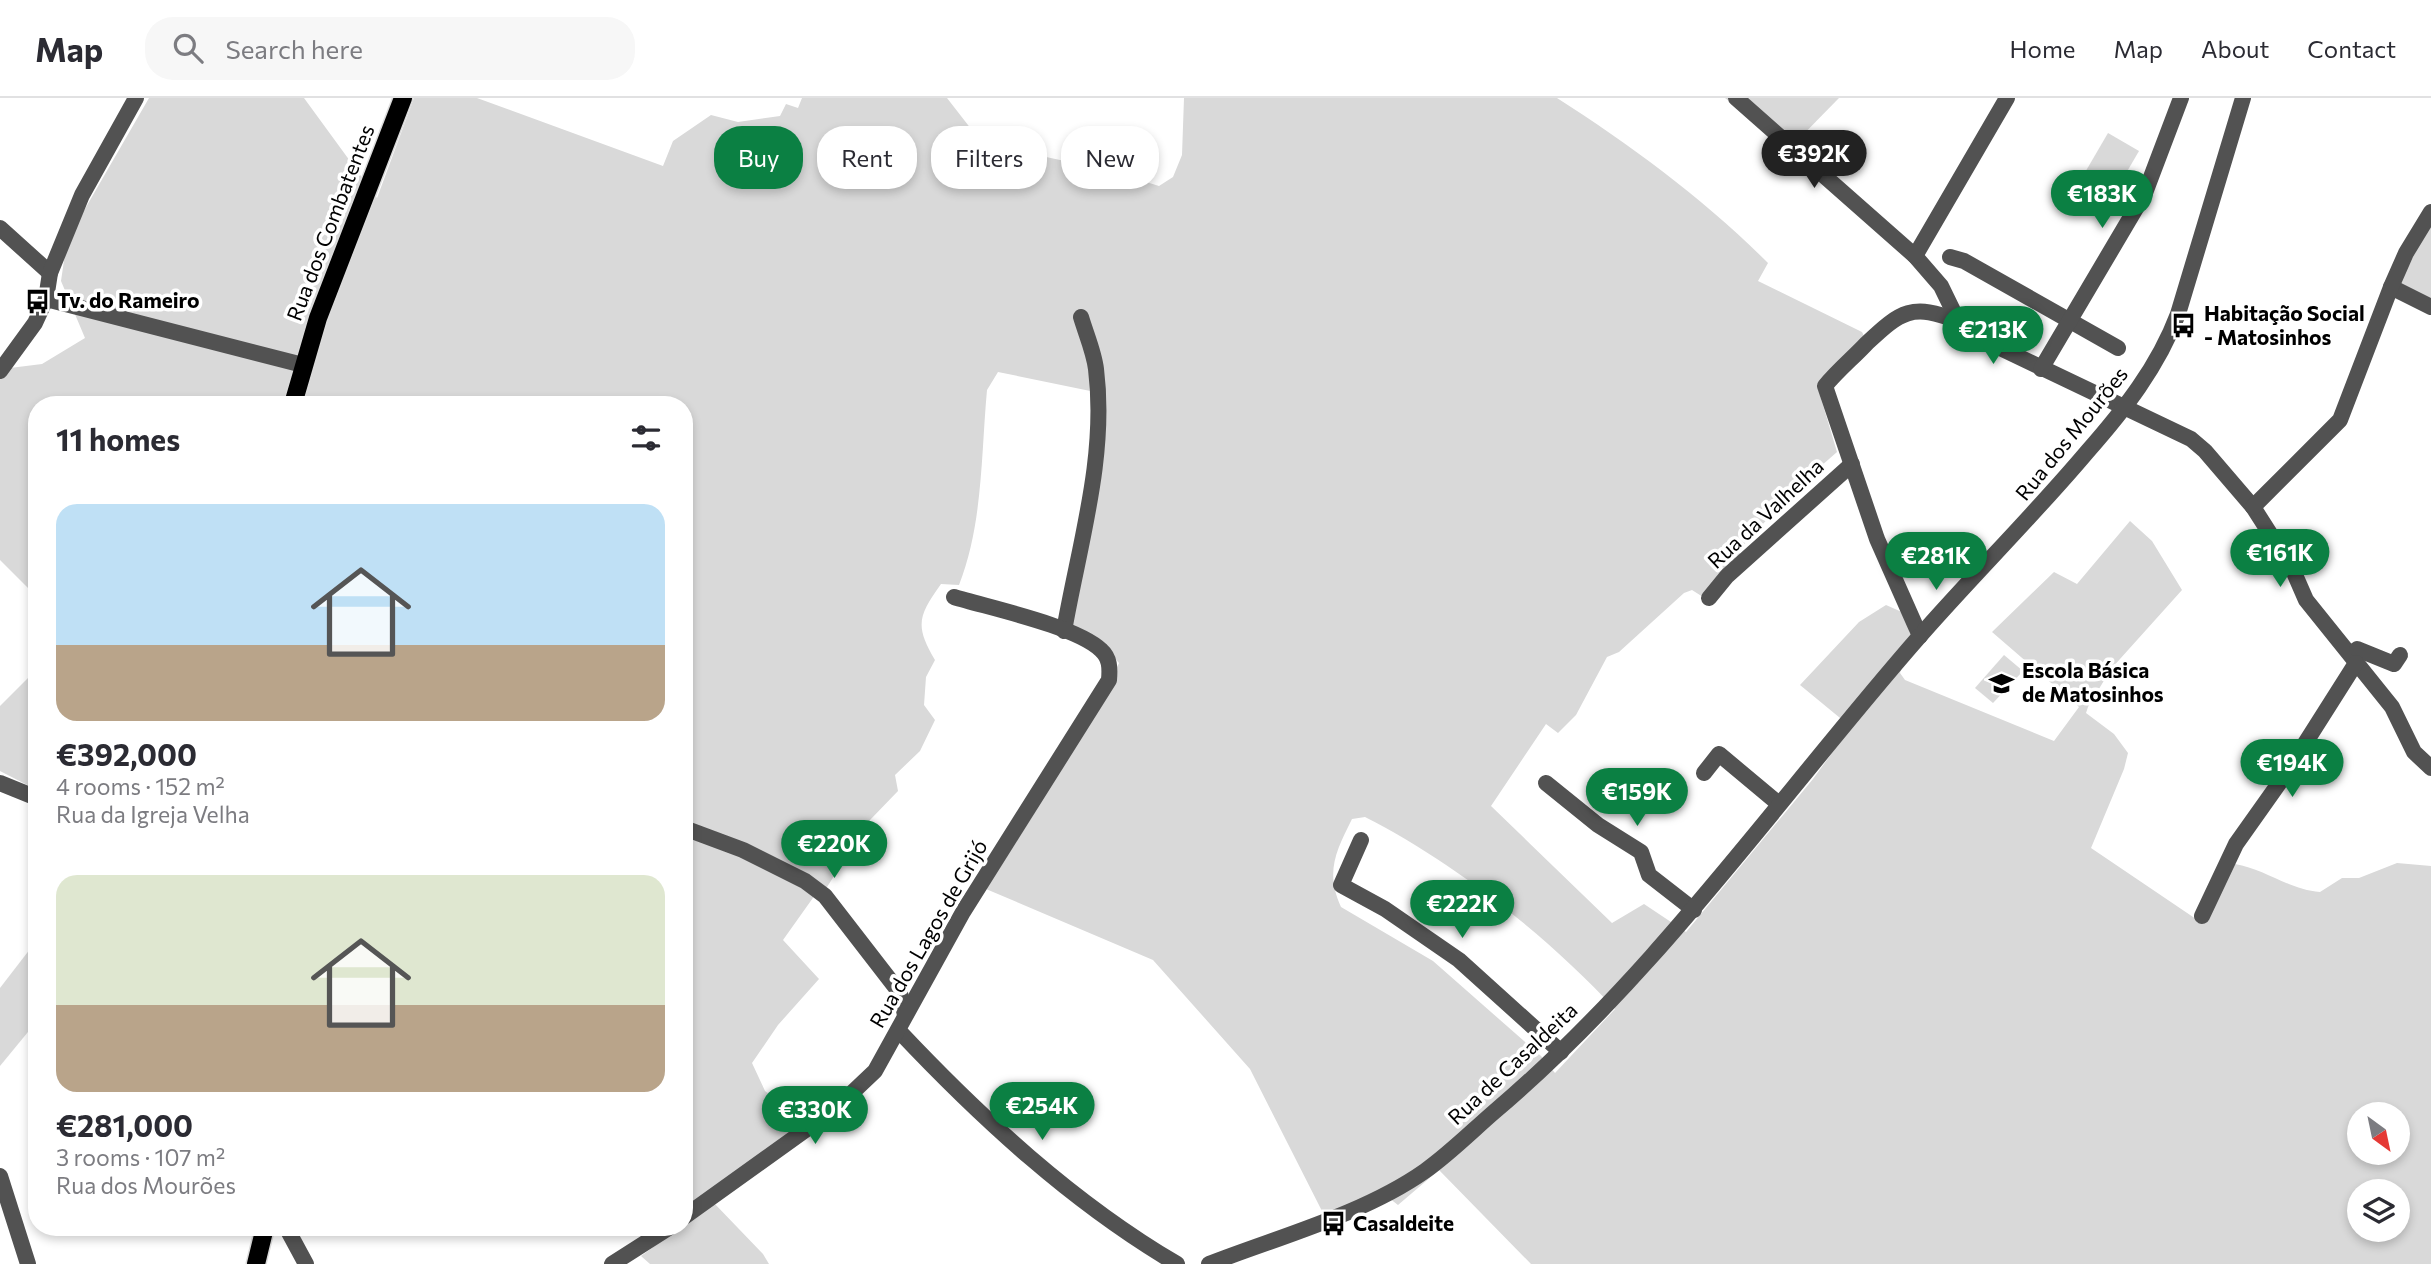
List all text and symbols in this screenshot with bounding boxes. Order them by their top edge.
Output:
search box [145,17,635,80]
text: Map [35,28,103,69]
icon: search [169,29,207,67]
text: Search here [225,33,363,64]
text: Home [2010,34,2076,63]
text: Map [2114,34,2163,63]
text: About [2201,34,2269,63]
text: Contact [2307,34,2396,63]
street label: Rua dos Combatentes [281,121,379,324]
chip: Buy [714,126,803,189]
chip: Rent [817,126,917,189]
chip: Filters [931,126,1047,189]
chip: New [1061,126,1159,189]
pin: €392K [1765,130,1863,190]
text: €392K [1778,139,1850,167]
pin: €183K [2053,170,2151,230]
text: €183K [2067,179,2137,207]
bus stop icon: Tv. do Rameiro [23,287,51,315]
place label: Tv. do Rameiro [57,287,200,312]
place label: Habitação Social - Matosinhos [2204,300,2365,349]
pin: €213K [1944,306,2042,366]
bus stop icon: Habitação Social - Matosinhos [2170,312,2198,340]
text: €213K [1958,315,2028,343]
street label: Rua dos Mourões [2009,361,2132,505]
icon: filters [627,419,665,457]
text: 11 homes [56,420,180,457]
street label: Rua da Valhelha [1702,453,1828,573]
pin: €161K [2231,530,2329,589]
pin: €281K [1887,532,1985,592]
text: €161K [2246,538,2314,566]
text: €281K [1901,541,1971,569]
icon: home [298,549,424,675]
place label: Escola Básica de Matosinhos [2022,657,2164,706]
school or university icon: Escola Básica de Matosinhos [1988,669,2016,697]
text: €392,000 [56,735,197,772]
pin: €194K [2243,740,2341,799]
text: €194K [2257,748,2327,776]
pin: €159K [1588,768,1686,828]
text: 4 rooms · 152 m² [56,772,225,800]
text: €159K [1602,777,1672,805]
text: Rua da Igreja Velha [56,800,250,828]
pin: €220K [785,820,883,880]
text: €220K [797,829,871,857]
street label: Rua dos Lagos de Grijó [864,835,992,1032]
pin: €222K [1413,880,1511,940]
text: €222K [1426,889,1498,917]
icon: home [298,920,424,1046]
street label: Rua de Casaldeita [1442,997,1582,1129]
pin: €254K [993,1082,1091,1142]
pin: €330K [766,1086,864,1146]
text: €254K [1006,1091,1078,1119]
text: €330K [778,1095,852,1123]
north arrow [2347,1102,2410,1166]
map controls [2347,1102,2410,1242]
text: €281,000 [56,1106,193,1143]
text: 3 rooms · 107 m² [56,1143,225,1171]
text: Rua dos Mourões [56,1171,236,1199]
button: layers [2347,1179,2410,1242]
bus stop icon: Casaldeite [1319,1210,1347,1238]
place label: Casaldeite [1353,1210,1454,1235]

